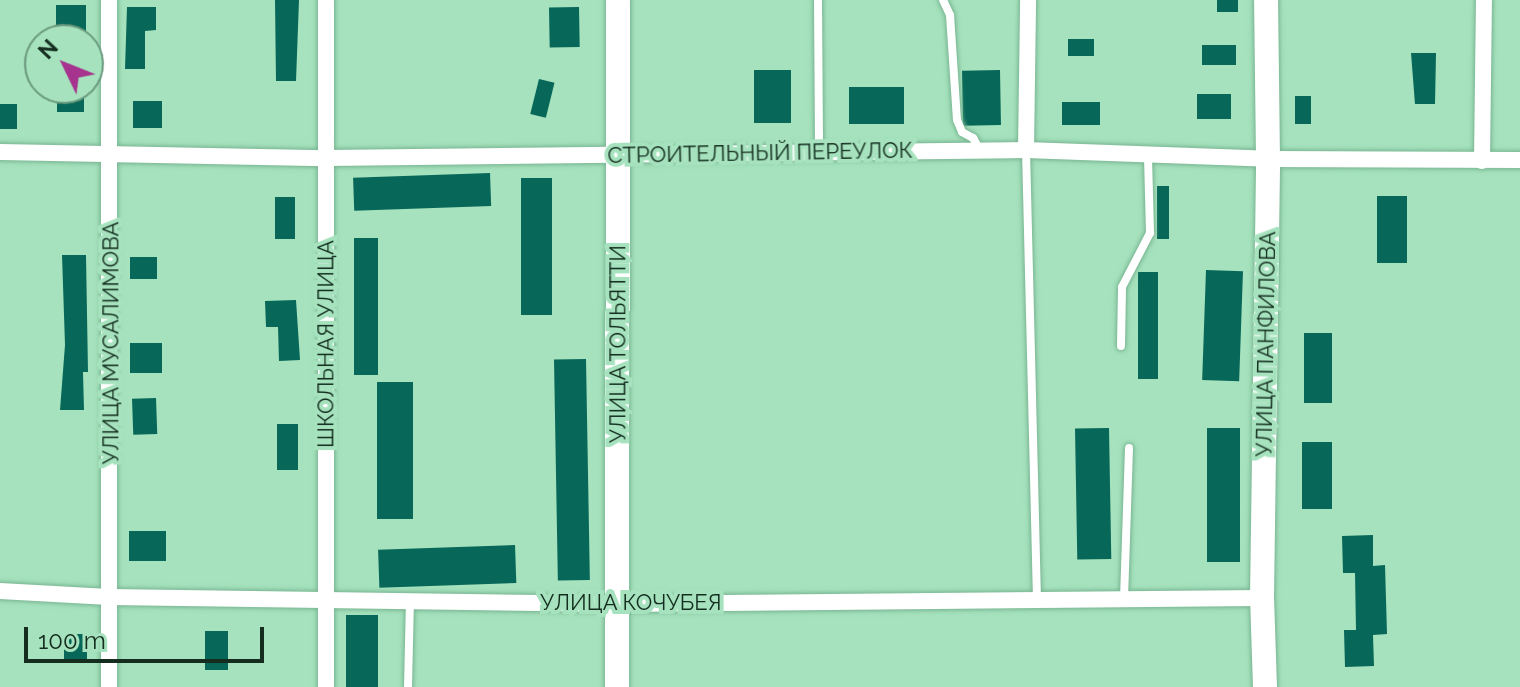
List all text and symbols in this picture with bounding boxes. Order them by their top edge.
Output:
north arrow [24,24,104,104]
text: N [33,34,63,64]
street label: СТРОИТЕЛЬНЫЙ ПЕРЕУЛОК [607,137,913,169]
street label: УЛИЦА МУСАЛИМОВА [98,221,124,465]
street label: УЛИЦА ПАНФИЛОВА [1251,231,1281,457]
street label: ШКОЛЬНАЯ УЛИЦА [313,240,339,448]
street label: УЛИЦА ТОЛЬЯТТИ [605,244,631,444]
street label: УЛИЦА КОЧУБЕЯ [540,590,722,616]
scale bar [28,611,268,661]
text: 100 m [38,626,106,655]

